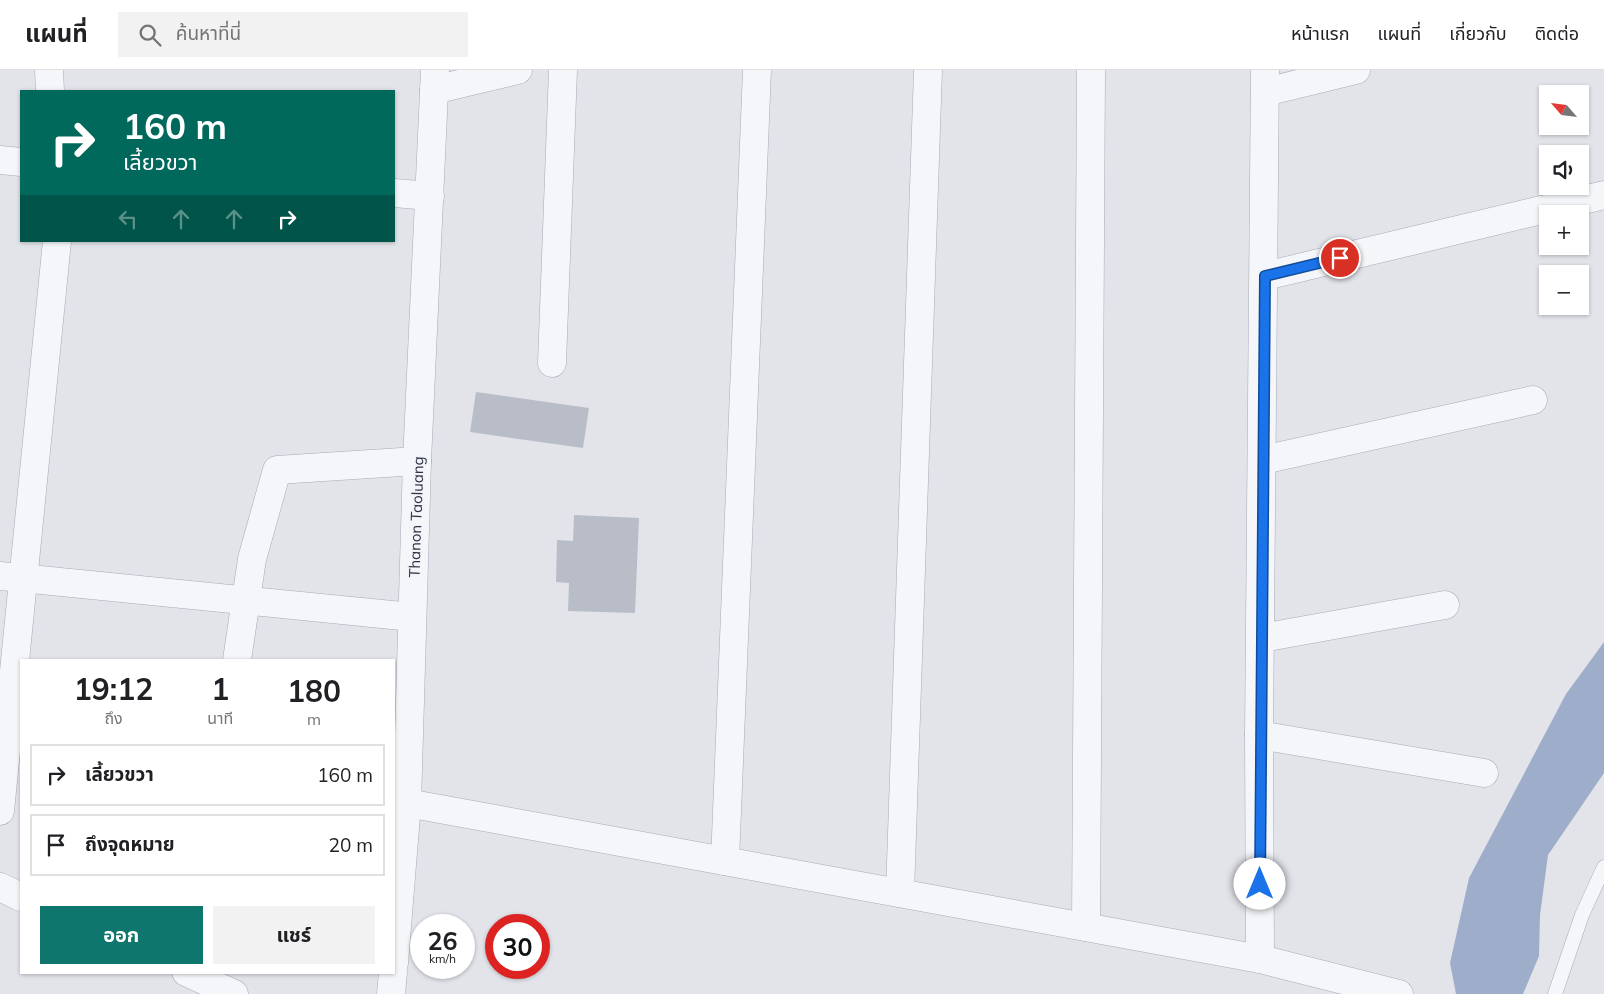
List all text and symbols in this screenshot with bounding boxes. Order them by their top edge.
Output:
search box [118,12,468,57]
text: แผนที่ [25,18,88,48]
icon: search [136,21,164,49]
text: ค้นหาที่นี่ [176,21,241,45]
text: หน้าแรก [1291,22,1349,45]
text: แผนที่ [1377,22,1421,45]
text: เกี่ยวกับ [1449,22,1507,45]
text: ติดต่อ [1535,22,1579,45]
north arrow [1539,85,1589,135]
map controls [1539,85,1589,315]
text: 160 m [123,104,227,148]
icon: right [40,110,105,175]
button: sound [1539,145,1589,195]
text: เลี้ยวขวา [123,148,198,176]
icon: left [114,205,142,233]
icon: ahead [167,205,195,233]
icon: ahead [220,205,248,233]
icon: right [273,205,301,233]
button: + [1539,205,1589,255]
pin [1319,237,1361,279]
icon: arrive [1326,244,1354,272]
button: − [1539,265,1589,315]
street label: Thanon Taoluang [404,456,428,578]
text: 19:12 [74,670,153,708]
text: 1 [211,670,229,708]
text: 180 [287,672,341,710]
text: ถึง [104,708,123,728]
text: นาที [207,708,233,728]
text: m [307,709,321,729]
icon: right [42,761,70,789]
text: เลี้ยวขวา [85,762,154,786]
text: 160 m [317,763,373,787]
icon: arrive [42,831,70,859]
text: ถึงจุดหมาย [85,832,175,856]
text: 20 m [329,833,373,857]
position arrow [1233,857,1285,909]
button: ออก [40,906,203,964]
button: แชร์ [213,906,375,964]
speed limit sign: 30 [485,914,550,979]
text: 26 [427,925,458,956]
text: km/h [429,951,456,966]

